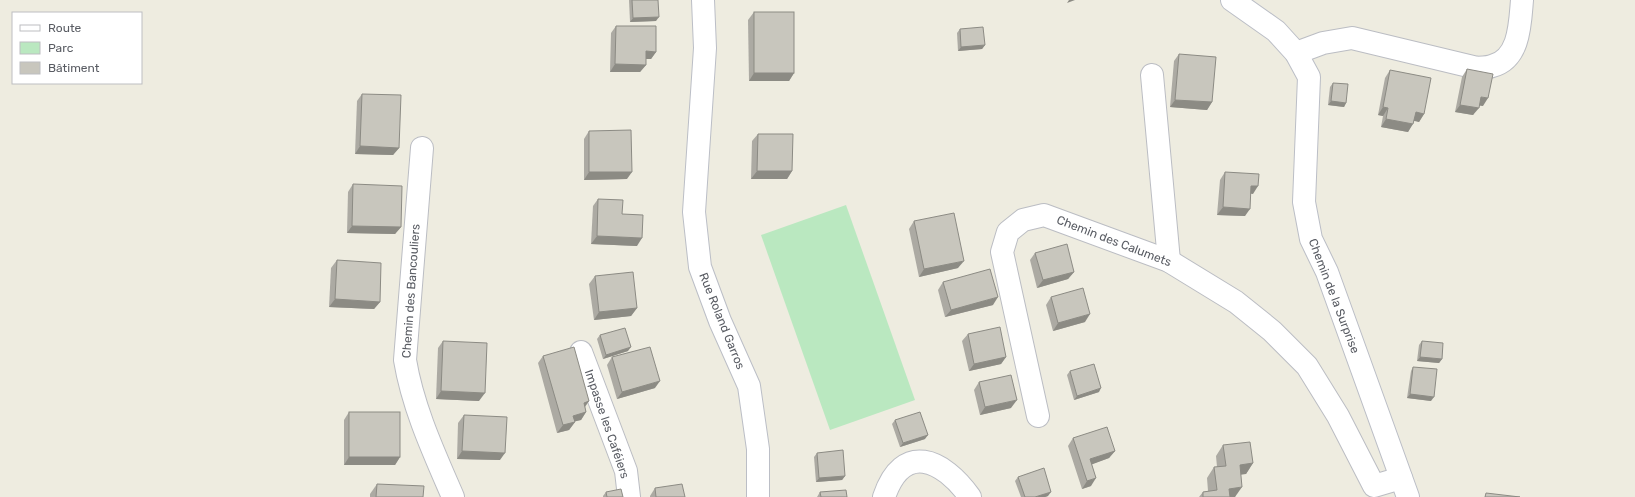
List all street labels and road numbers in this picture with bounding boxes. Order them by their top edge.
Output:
street label: Chemin des Calumets [1055,213,1173,269]
street label: Chemin des Bancouliers [399,223,423,359]
street label: Chemin de la Surprise [1306,237,1362,356]
street label: Rue Roland Garros [696,271,748,371]
street label: Impasse les Caféiers [582,368,632,480]

